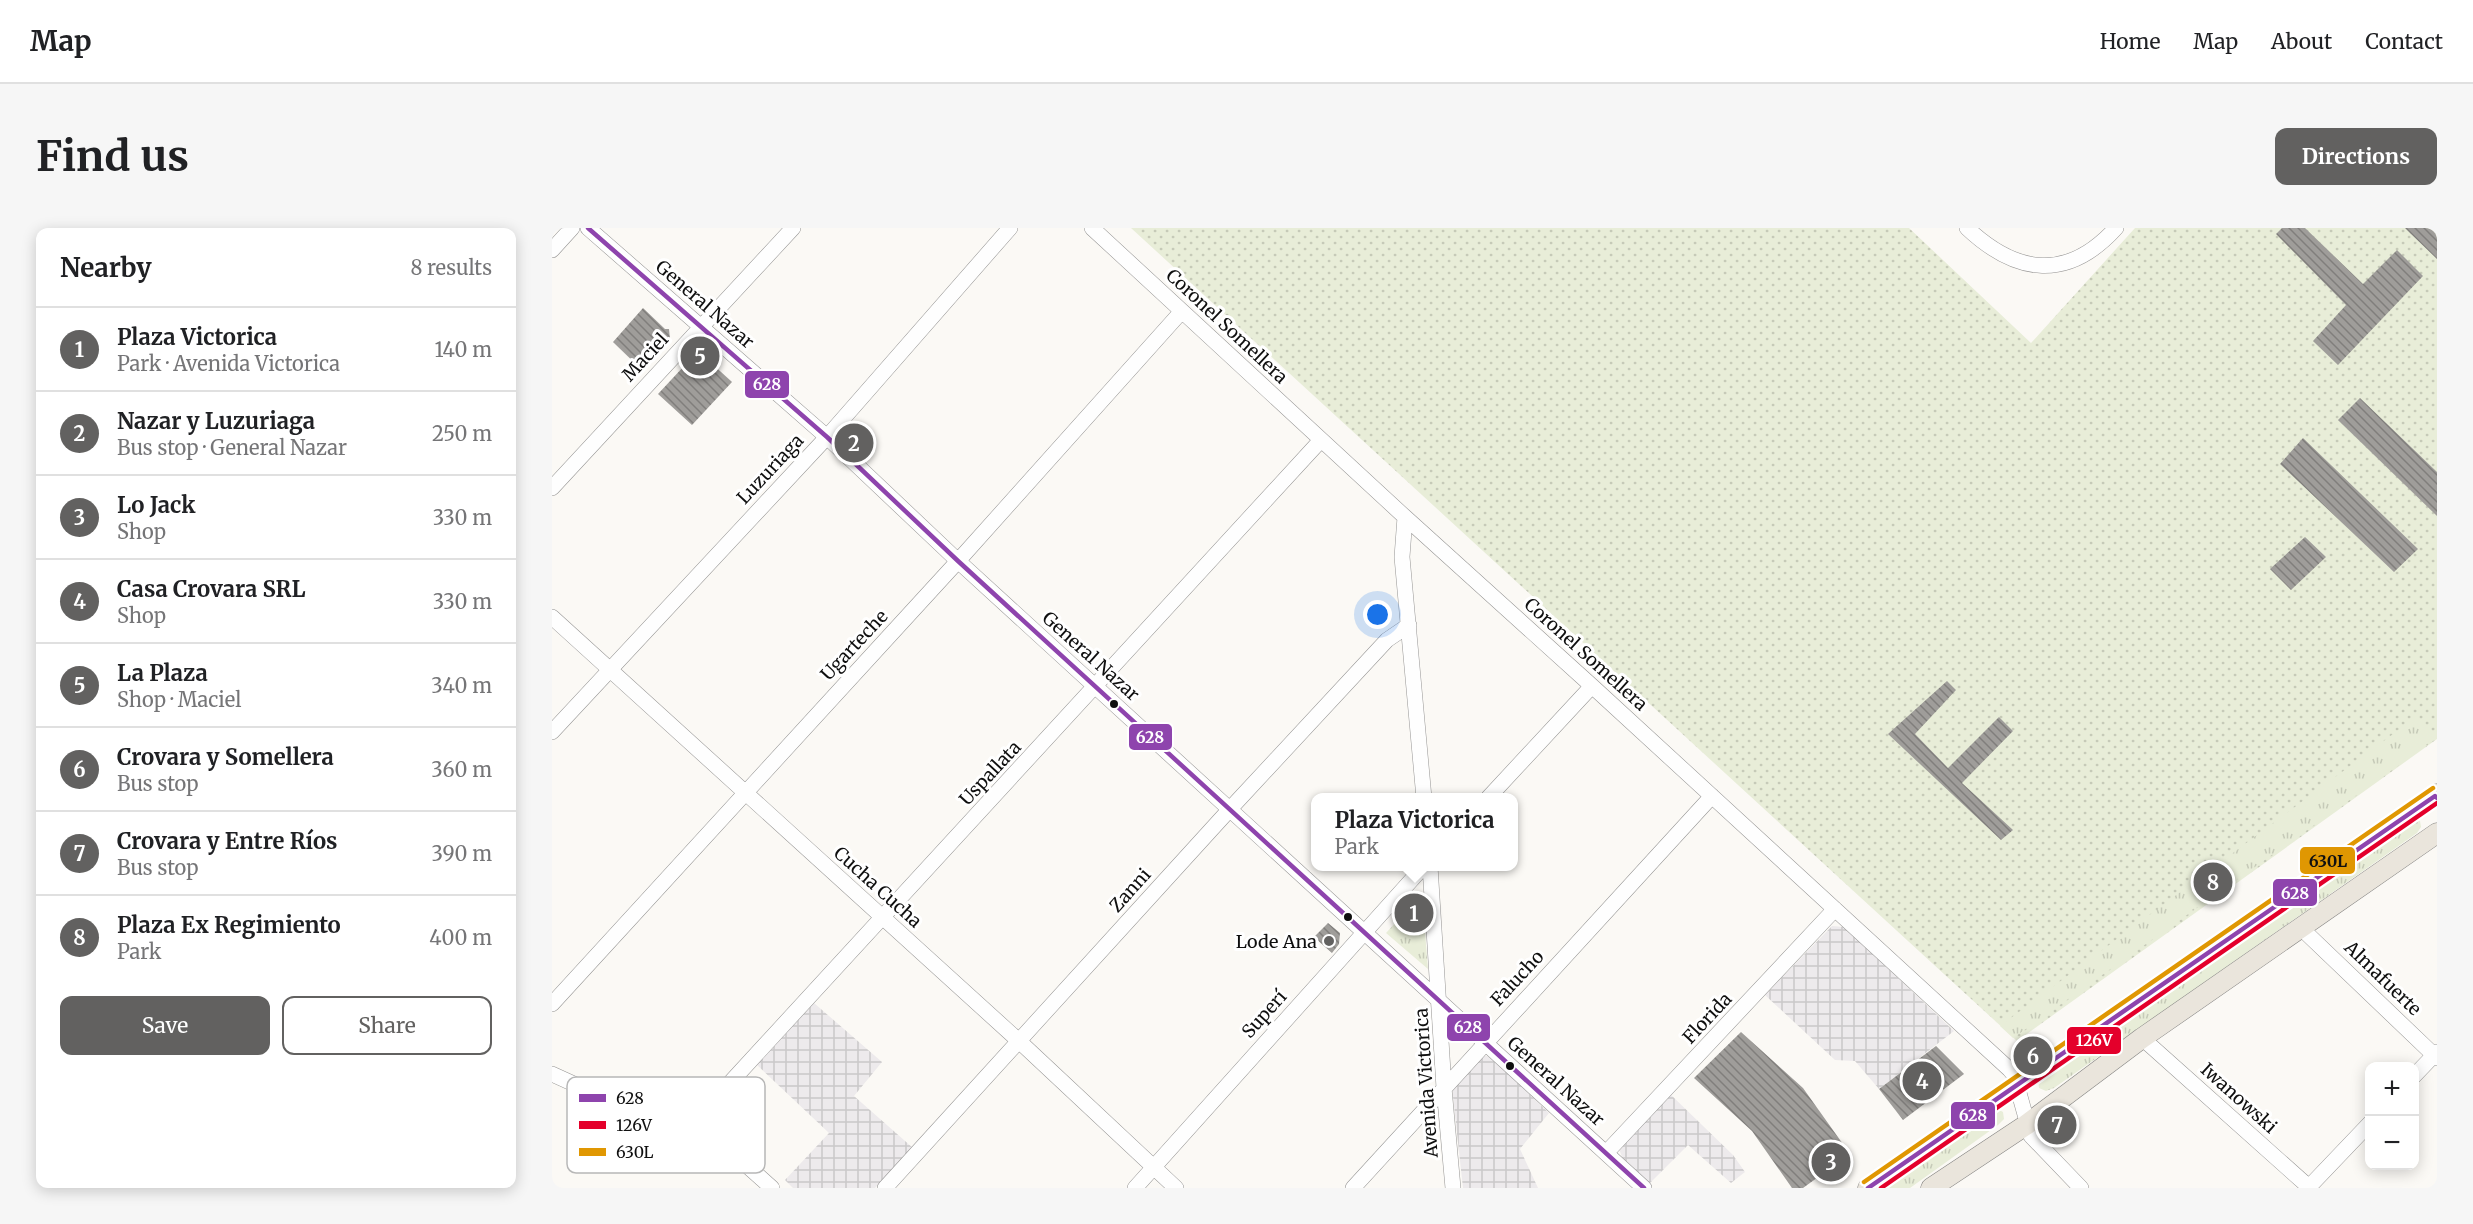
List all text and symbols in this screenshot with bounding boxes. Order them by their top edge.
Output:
text: Map [30,23,92,59]
text: Home [2100,28,2160,55]
text: Map [2193,28,2238,55]
text: About [2271,28,2332,55]
text: Contact [2365,28,2443,55]
button: Directions [2275,128,2437,185]
text: Find us [36,130,189,182]
text: Nearby [60,251,152,284]
text: 8 results [410,255,492,280]
street label: General Nazar [651,255,759,353]
street label: Coronel Somellera [1161,264,1293,388]
text: Plaza Victorica [117,323,277,351]
street label: Maciel [617,328,673,386]
pin: 5 [680,334,720,378]
text: 1 [75,337,84,362]
text: 140 m [435,337,492,362]
text: Park · Avenida Victorica [117,351,340,376]
line badge: 628 [744,370,790,399]
text: 628 [753,374,781,394]
text: Nazar y Luzuriaga [117,407,315,435]
pin: 2 [834,420,874,466]
text: 2 [74,421,85,446]
text: 250 m [432,421,492,446]
street label: Luzuriaga [732,429,808,509]
text: Bus stop · General Nazar [117,435,347,460]
text: Lo Jack [117,491,195,519]
text: 3 [74,505,85,530]
text: 330 m [433,505,492,530]
text: Shop [117,519,166,544]
text: Casa Crovara SRL [117,575,305,603]
text: 4 [73,589,86,614]
text: 330 m [433,589,492,614]
street label: Coronel Somellera [1520,593,1653,716]
your location [1363,600,1392,629]
text: Shop [117,603,166,628]
street label: Ugarteche [816,605,892,685]
street label: General Nazar [1038,606,1144,706]
text: La Plaza [117,659,208,687]
text: 5 [74,673,85,698]
text: 340 m [431,673,492,698]
text: Shop · Maciel [117,687,241,712]
unlabelled marker [1108,698,1120,710]
line badge: 628 [1128,723,1173,751]
text: 628 [1136,727,1164,747]
street label: Uspallata [954,736,1026,810]
text: Crovara y Somellera [117,743,334,771]
text: 6 [73,757,86,782]
text: 360 m [431,757,492,782]
text: Bus stop [117,771,199,796]
popup [1311,793,1518,871]
text: Plaza Victorica [1334,806,1495,834]
text: Crovara y Entre Ríos [117,827,337,855]
text: Park [1334,834,1379,859]
text: 7 [74,841,86,866]
text: 390 m [432,841,492,866]
street label: Cucha Cucha [829,841,927,933]
line badge: 630L [2299,846,2356,875]
text: 630L [2309,851,2347,871]
text: Bus stop [117,855,199,880]
pin: 8 [2194,860,2232,904]
street label: Zanni [1104,863,1156,917]
line badge: 628 [2272,878,2318,907]
text: 628 [2281,883,2309,903]
pin: 1 [1394,890,1434,936]
text: Plaza Ex Regimiento [117,911,341,939]
unlabelled marker [1342,911,1354,923]
text: 8 [73,925,86,950]
text: 400 m [429,925,492,950]
place label: Lode Ana [1236,930,1317,953]
marker: Lode Ana [1322,934,1336,948]
street label: Almafuerte [2339,935,2426,1020]
text: Park [117,939,161,964]
street label: Falucho [1485,945,1549,1011]
street label: Superí [1237,984,1292,1043]
street label: Florida [1678,987,1737,1048]
button: Save [60,996,270,1055]
button: Share [282,996,492,1055]
street label: Avenida Victorica [1409,1007,1443,1160]
line badge: 628 [1446,1013,1491,1042]
text: 628 [1454,1017,1482,1037]
line badge: 126V [2066,1026,2122,1055]
text: 126V [2076,1030,2113,1050]
street label: General Nazar [1503,1031,1609,1131]
pin: 6 [2014,1034,2052,1078]
pin: 4 [1902,1058,1942,1104]
street label: Iwanowski [2196,1058,2282,1138]
unlabelled marker [1504,1060,1516,1072]
map controls [2365,1062,2419,1170]
button: + [2365,1062,2419,1116]
legend [567,1077,765,1173]
text: 628 [616,1088,644,1108]
line badge: 628 [1950,1101,1996,1130]
pin: 7 [2038,1102,2076,1148]
text: 628 [1959,1105,1987,1125]
text: 126V [616,1115,652,1135]
button: − [2365,1116,2419,1170]
pin: 3 [1812,1140,1850,1184]
text: 630L [616,1142,653,1162]

